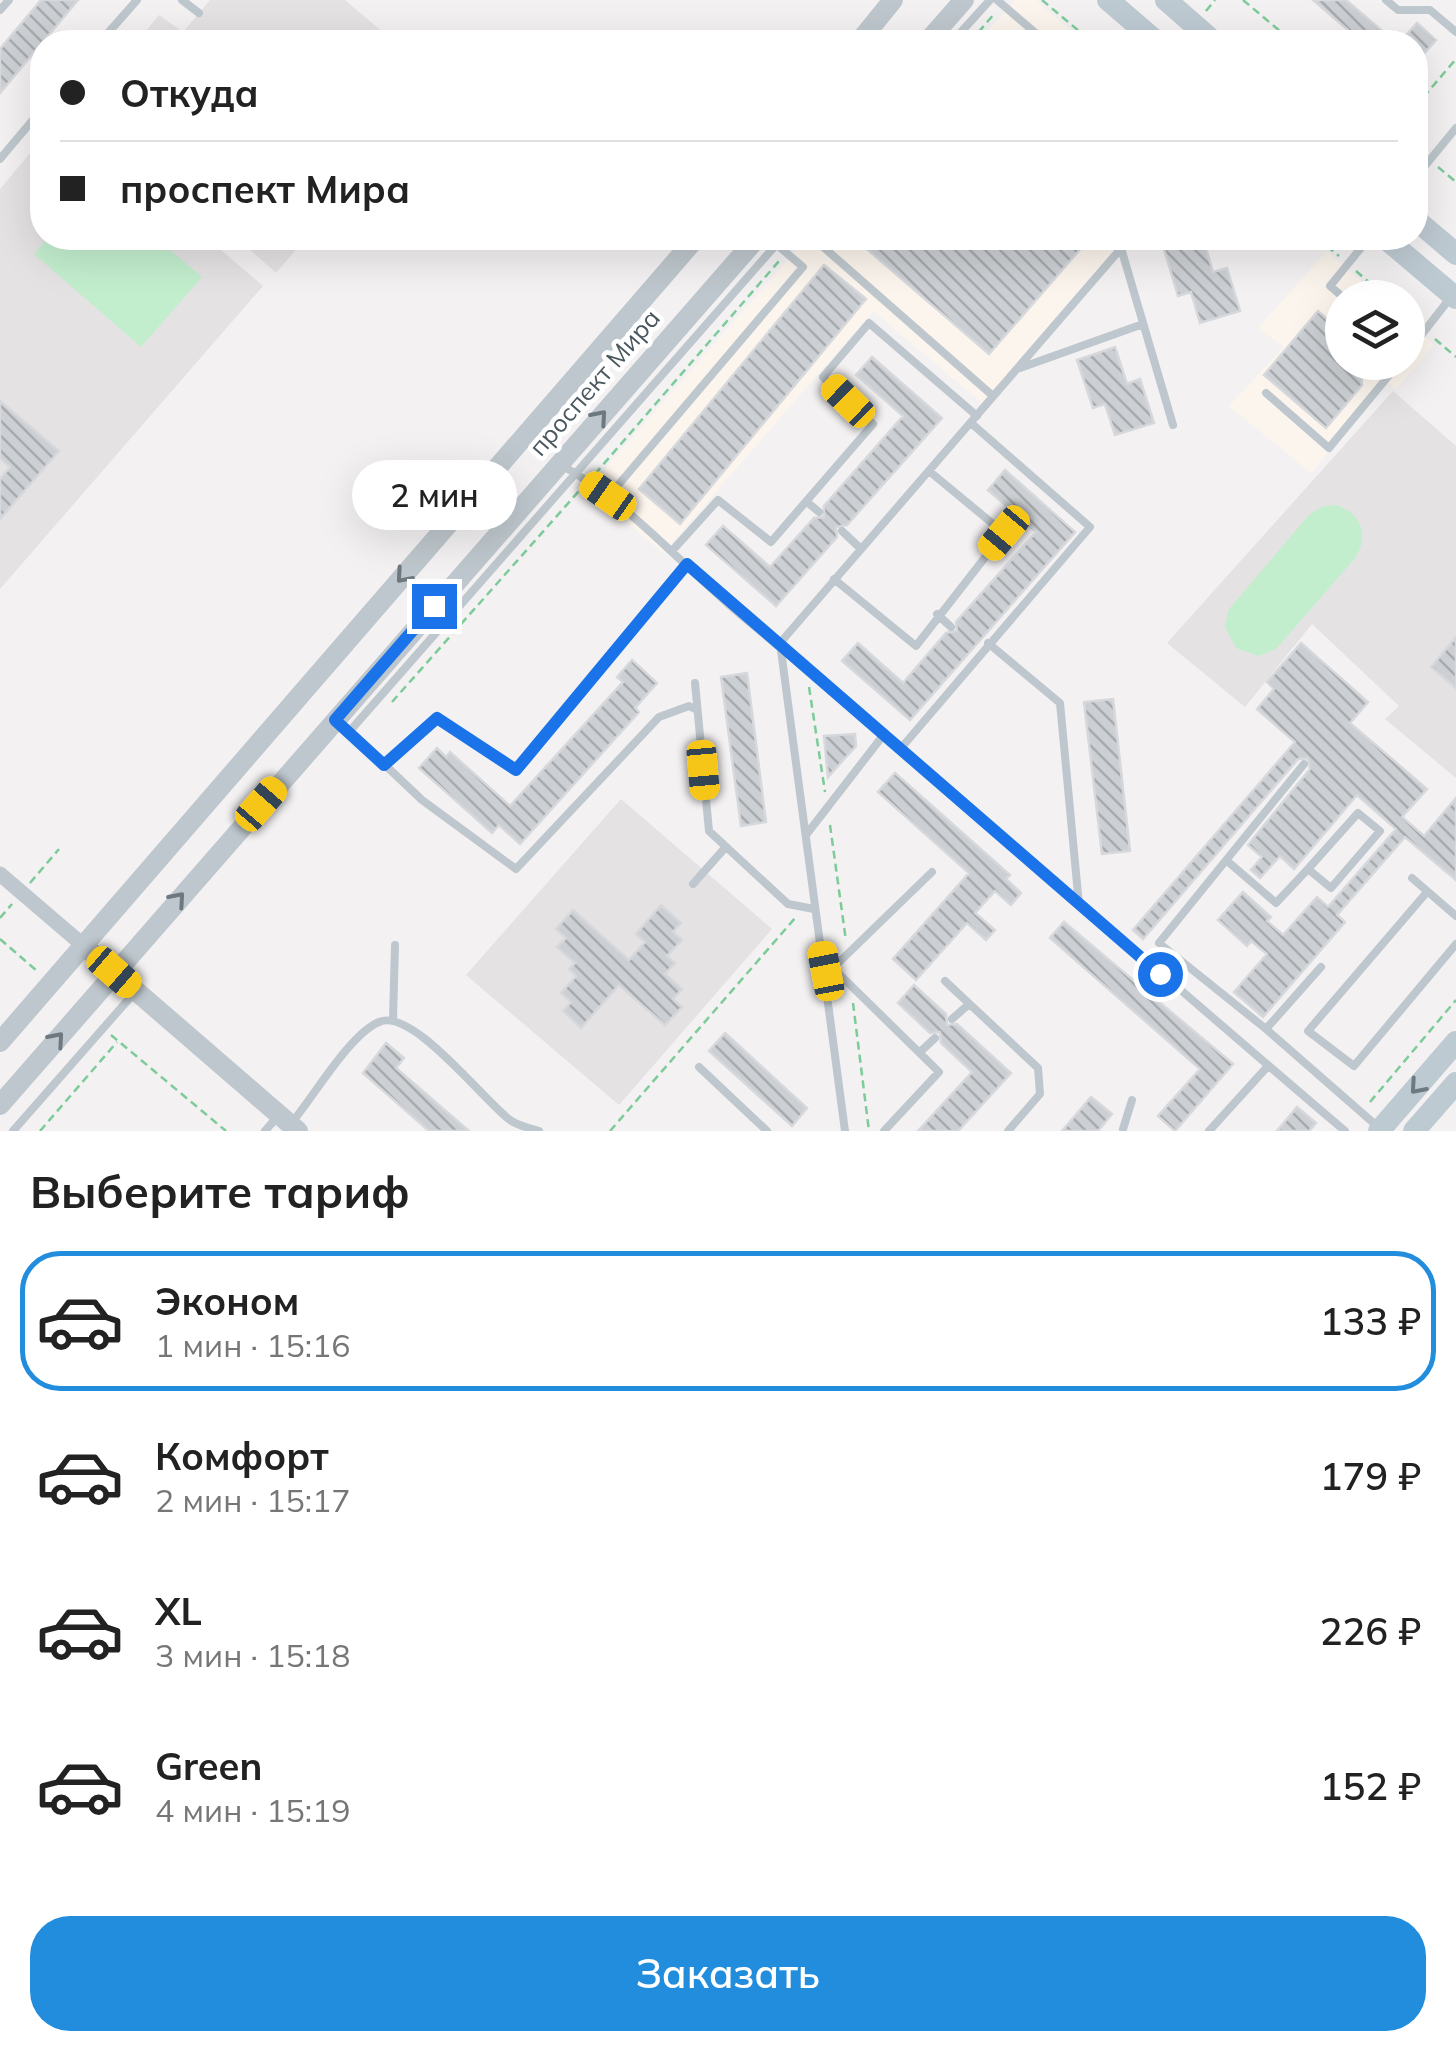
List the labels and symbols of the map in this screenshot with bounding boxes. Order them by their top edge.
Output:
street label: проспект Мира [522,302,666,462]
car [816,369,880,433]
one-way arrow [588,410,606,429]
callout: 2 мин [352,461,516,531]
car [575,467,641,525]
car [973,500,1035,566]
one-way arrow [397,564,415,583]
route end [412,584,457,629]
car [685,739,721,801]
car [230,772,292,836]
one-way arrow [167,892,185,910]
car [806,939,846,1003]
car [82,941,146,1003]
route start [1138,952,1183,997]
one-way arrow [45,1032,63,1050]
one-way arrow [1411,1075,1429,1093]

